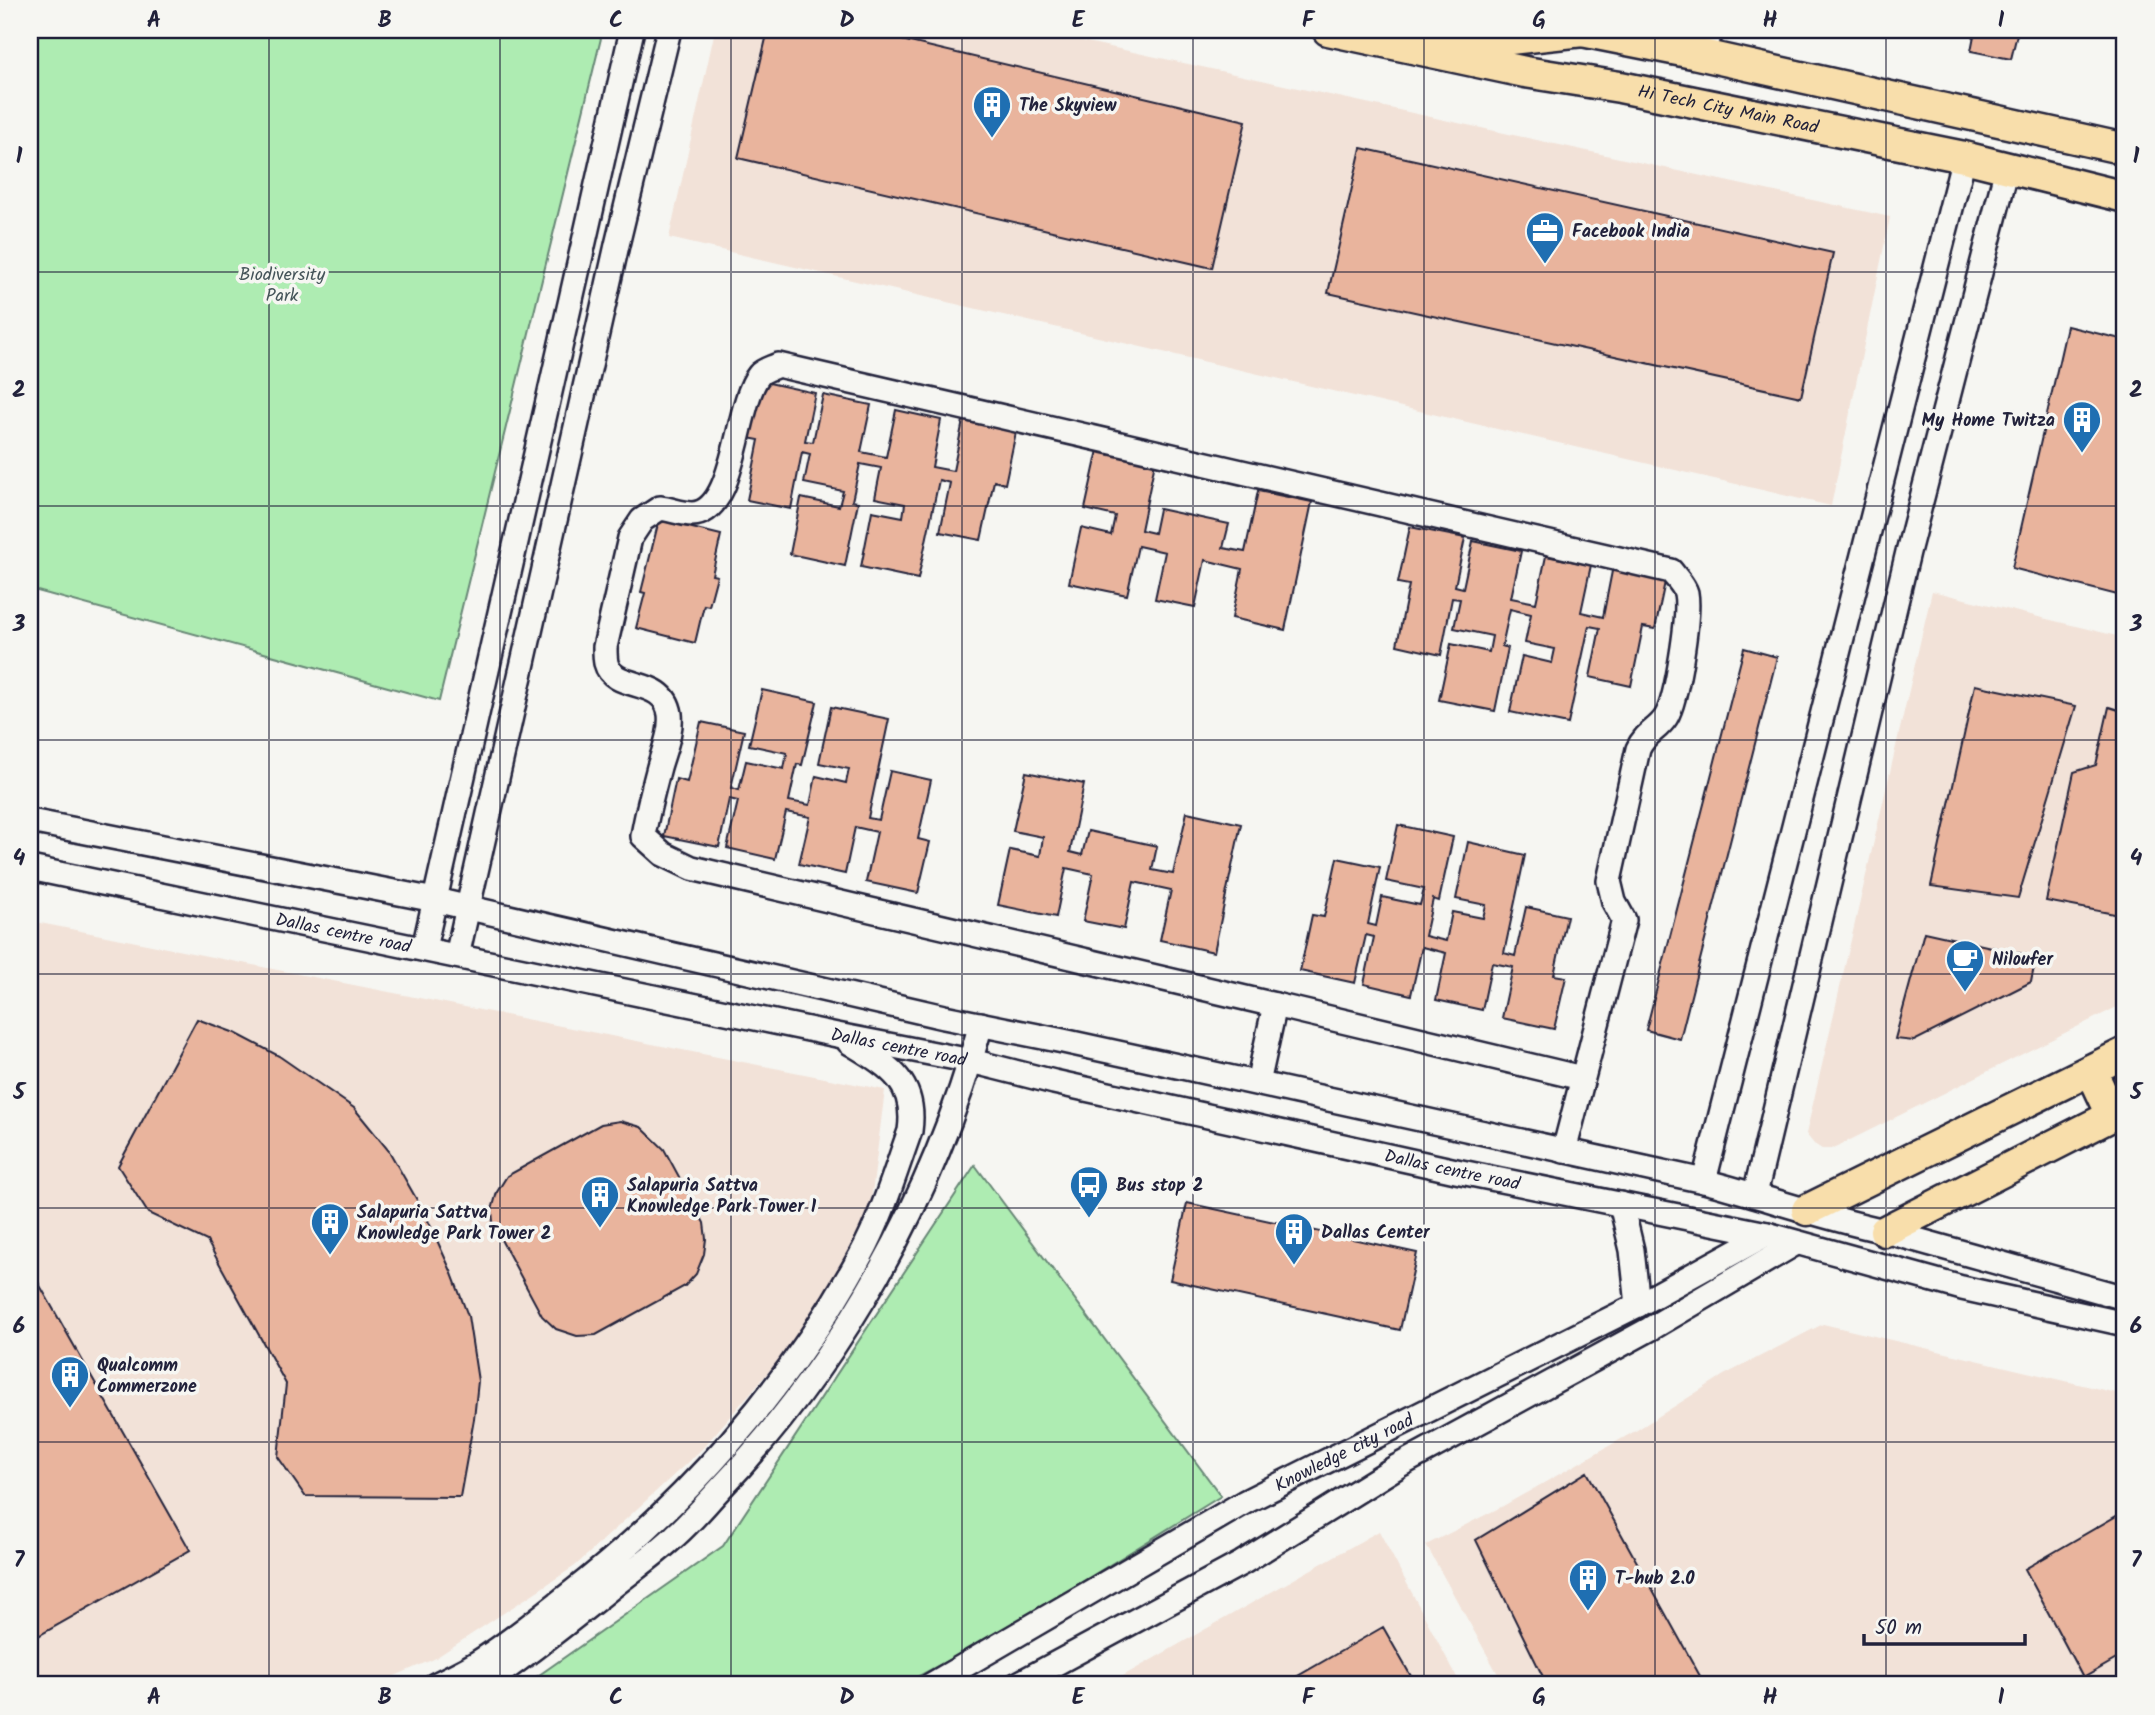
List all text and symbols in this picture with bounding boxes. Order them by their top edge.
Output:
text: A [147,3,161,39]
text: B [378,3,392,39]
text: C [609,3,623,39]
text: D [839,3,855,39]
text: E [1072,3,1086,39]
text: F [1302,3,1316,39]
text: G [1532,3,1546,39]
text: H [1763,3,1778,39]
text: I [1997,3,2005,39]
street label: Hi Tech City Main Road [1635,78,1822,143]
building icon: The Skyview [971,84,1013,139]
place label: The Skyview [1019,92,1117,121]
text: 1 [16,139,23,175]
text: 1 [2133,139,2140,175]
office icon: Facebook India [1524,210,1566,265]
place label: Facebook India [1572,218,1690,247]
park label: Biodiversity Park [239,261,326,311]
text: 2 [12,373,26,409]
text: 2 [2129,373,2143,409]
building icon: My Home Twitza [2061,399,2103,454]
place label: My Home Twitza [1922,407,2055,436]
text: 3 [12,607,26,643]
text: 3 [2129,607,2143,643]
text: 4 [13,841,26,877]
text: 4 [2130,841,2143,877]
street label: Dallas centre road [273,906,414,963]
cafe icon: Niloufer [1944,938,1986,993]
place label: Niloufer [1992,946,2054,975]
street label: Dallas centre road [828,1021,970,1076]
text: 5 [12,1075,27,1111]
text: 5 [2129,1075,2144,1111]
street label: Dallas centre road [1381,1143,1523,1200]
bus stop icon: Bus stop 2 [1068,1164,1110,1219]
place label: Salapuria Sattva Knowledge Park Tower 1 [627,1172,817,1222]
place label: Bus stop 2 [1116,1172,1203,1201]
building icon: Salapuria Sattva Knowledge Park Tower 1 [579,1174,621,1229]
place label: Salapuria Sattva Knowledge Park Tower 2 [357,1199,551,1249]
building icon: Salapuria Sattva Knowledge Park Tower 2 [309,1201,351,1256]
building icon: Dallas Center [1273,1211,1315,1266]
place label: Dallas Center [1321,1219,1431,1248]
text: 6 [13,1309,25,1345]
text: 6 [2130,1309,2142,1345]
place label: Qualcomm Commerzone [97,1352,197,1402]
building icon: Qualcomm Commerzone [49,1354,91,1409]
street label: Knowledge city road [1270,1406,1420,1501]
text: 7 [14,1543,26,1579]
text: 7 [2131,1543,2143,1579]
building icon: T-hub 2.0 [1567,1557,1609,1612]
place label: T-hub 2.0 [1615,1565,1695,1594]
scale bar [1864,1603,2025,1647]
text: 50 m [1875,1612,1922,1645]
text: A [147,1680,161,1715]
text: B [378,1680,392,1715]
text: C [609,1680,623,1715]
text: D [839,1680,855,1715]
text: E [1072,1680,1086,1715]
text: F [1302,1680,1316,1715]
text: G [1532,1680,1546,1715]
text: H [1763,1680,1778,1715]
text: I [1997,1680,2005,1715]

